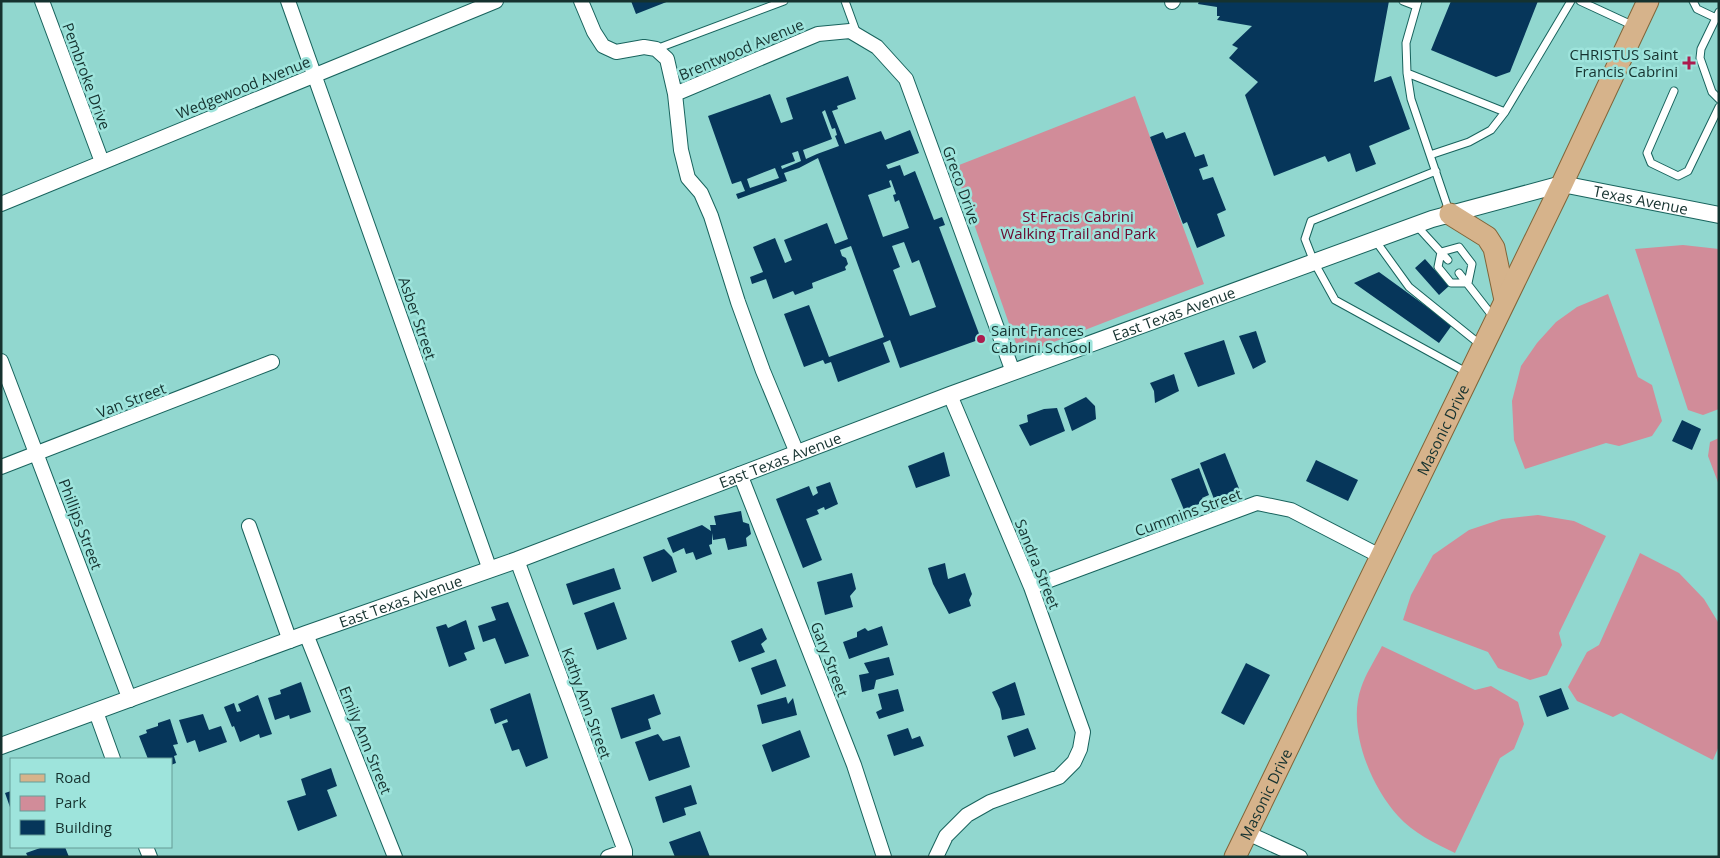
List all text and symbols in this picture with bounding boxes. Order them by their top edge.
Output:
street label: Brentwood Avenue [676,14,806,84]
street label: Pembroke Drive [58,20,116,132]
place label: CHRISTUS Saint Francis Cabrini [1570,44,1678,81]
street label: Wedgewood Avenue [173,51,313,123]
marker: CHRISTUS Saint Francis Cabrini [1682,56,1696,70]
street label: Greco Drive [939,143,985,227]
street label: Texas Avenue [1592,180,1690,219]
park label: St Fracis Cabrini Walking Trail and Park [1000,206,1156,243]
street label: Asber Street [395,274,441,362]
street label: East Texas Avenue [1109,282,1238,345]
place label: Saint Frances Cabrini School [991,320,1091,357]
marker: Saint Frances Cabrini School [975,333,987,345]
street label: Van Street [94,378,168,422]
street label: Masonic Drive [1412,381,1473,479]
street label: East Texas Avenue [716,427,844,492]
street label: Phillips Street [55,476,107,572]
street label: Cummins Street [1132,483,1244,541]
street label: Sandra Street [1011,516,1065,612]
street label: East Texas Avenue [336,570,465,632]
street label: Gary Street [807,619,853,699]
street label: Kathy Ann Street [558,645,616,761]
street label: Emily Ann Street [335,683,397,797]
street label: Masonic Drive [1235,745,1296,843]
legend [10,758,172,848]
text: Road [55,767,91,787]
text: Park [55,792,86,812]
text: Building [55,817,112,837]

